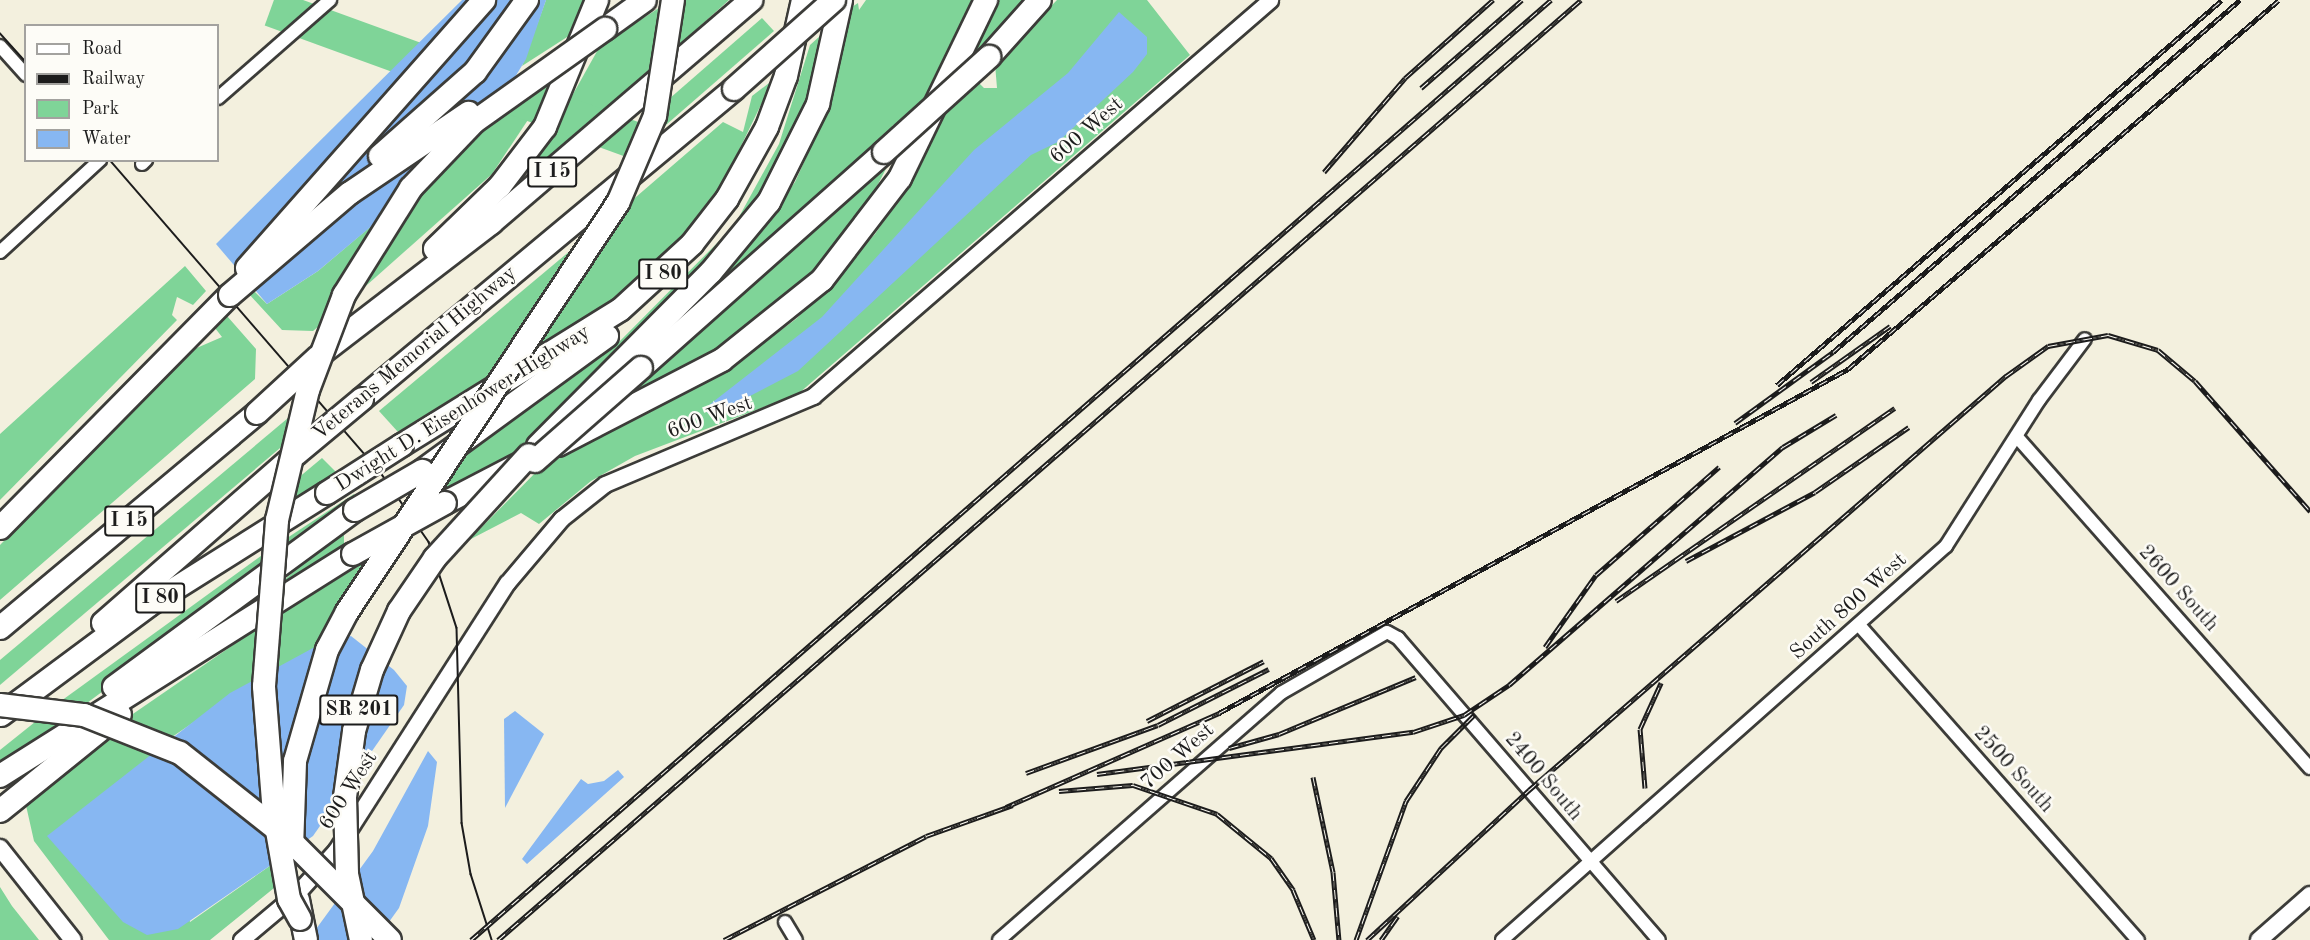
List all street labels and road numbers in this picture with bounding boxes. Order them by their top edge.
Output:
street label: 600 West [1045,92,1129,170]
road number: I 15 [526,155,578,189]
road number: I 80 [638,257,688,291]
street label: Veterans Memorial Highway [308,261,522,447]
street label: Dwight D. Eisenhower Highway [331,320,595,498]
street label: 600 West [664,391,756,445]
road number: I 15 [104,504,154,538]
street label: 2600 South [2132,540,2224,638]
street label: South 800 West [1785,548,1913,666]
road number: I 80 [134,581,186,615]
road number: SR 201 [318,693,400,727]
street label: 700 West [1136,718,1220,796]
street label: 2500 South [1967,721,2059,819]
street label: 2400 South [1499,728,1587,826]
street label: 600 West [314,747,384,835]

